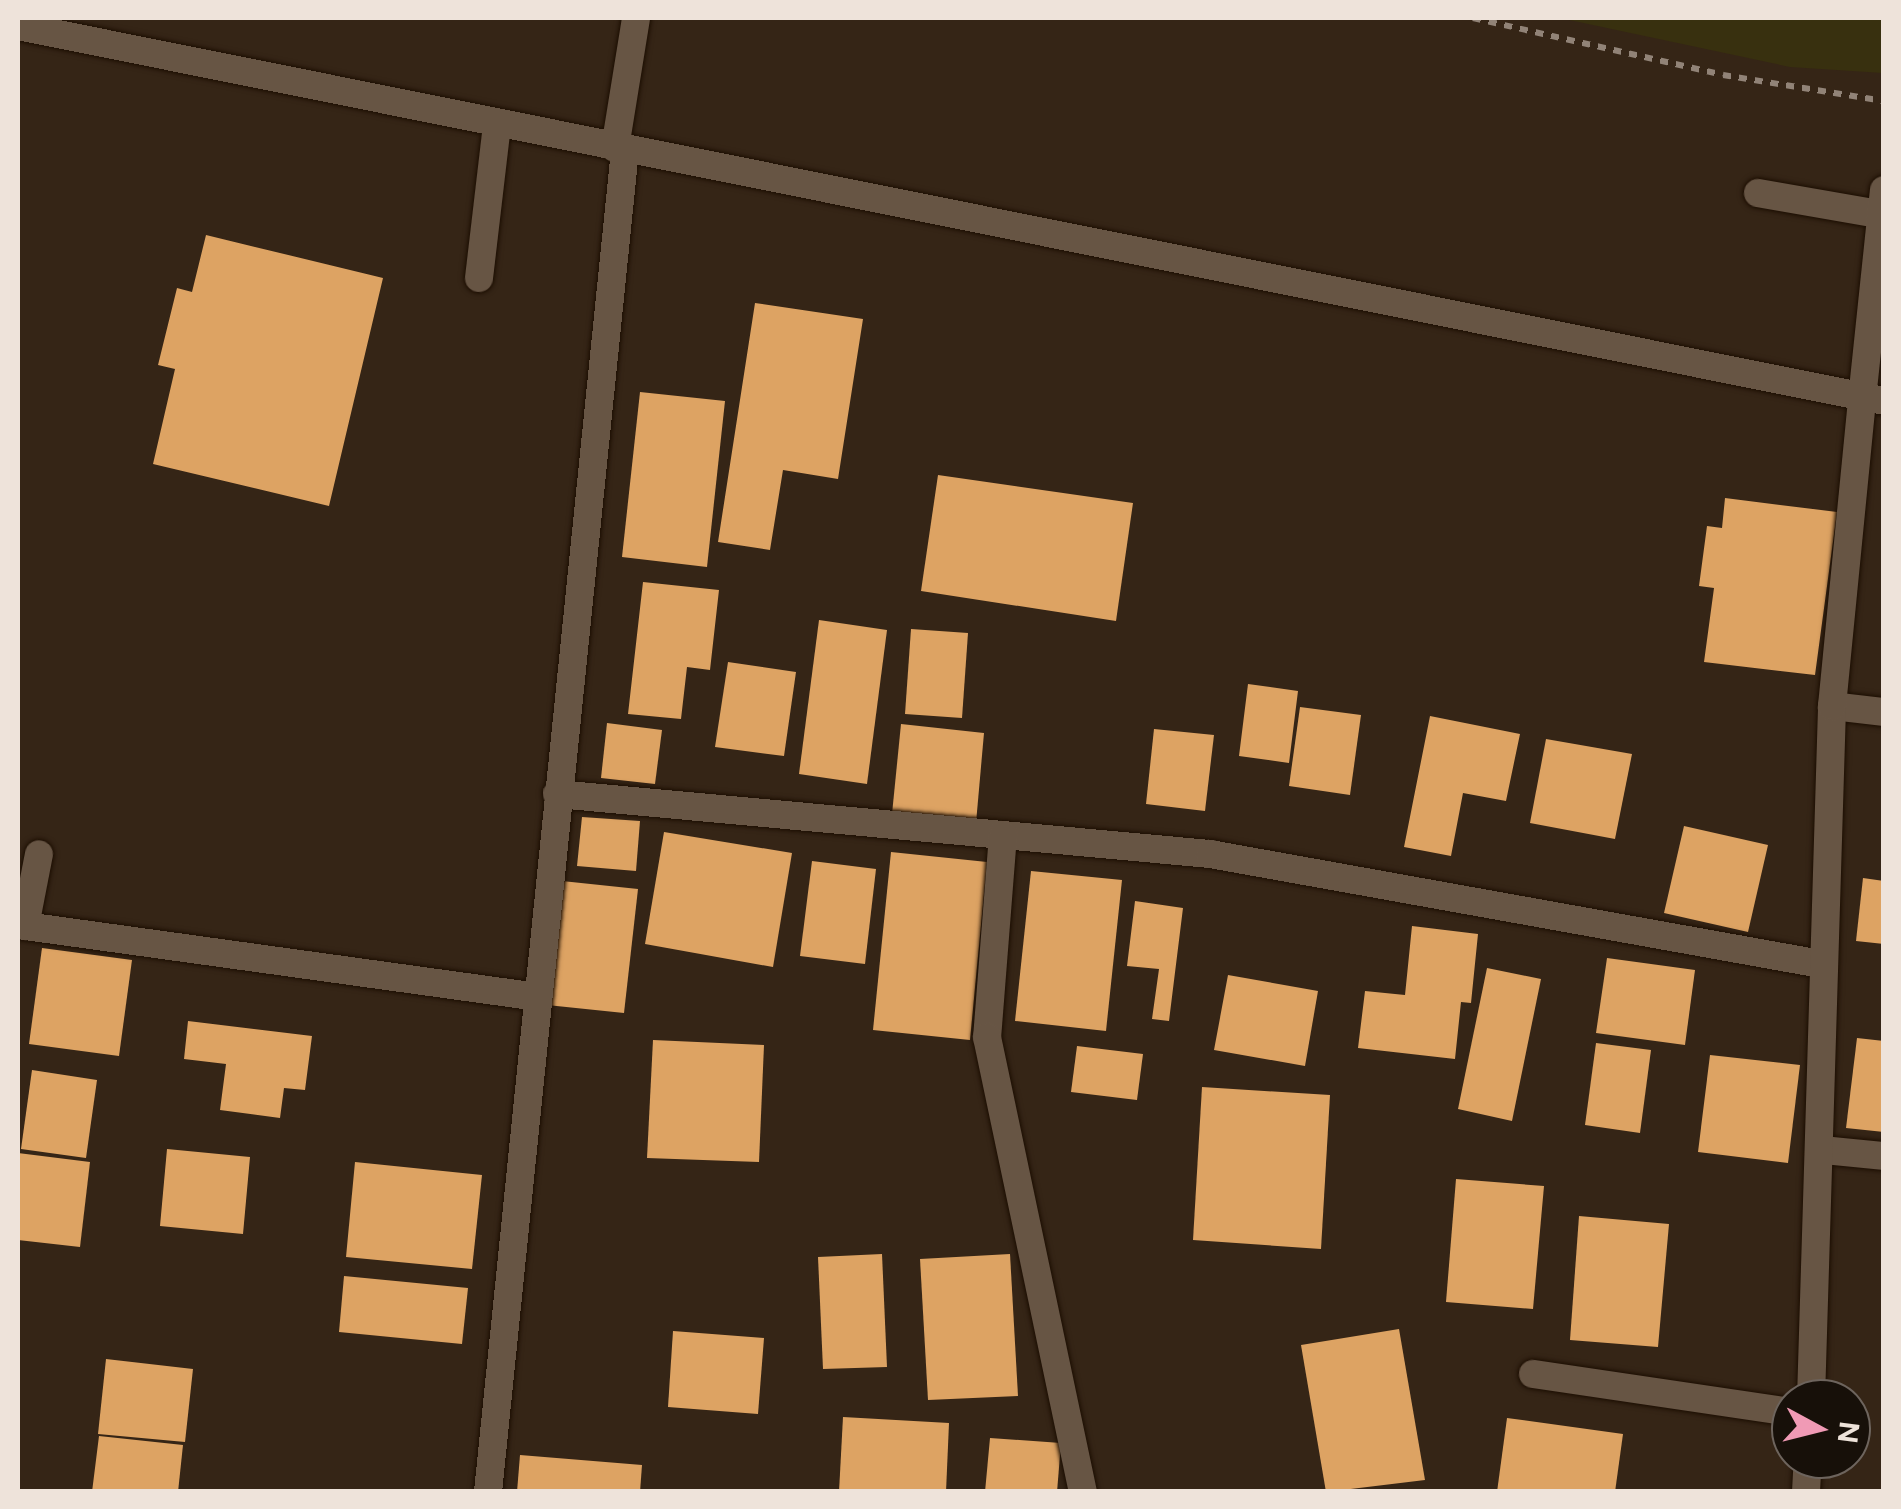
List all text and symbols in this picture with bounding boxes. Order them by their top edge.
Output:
north arrow [1771,1379,1871,1479]
text: N [1831,1420,1867,1445]

